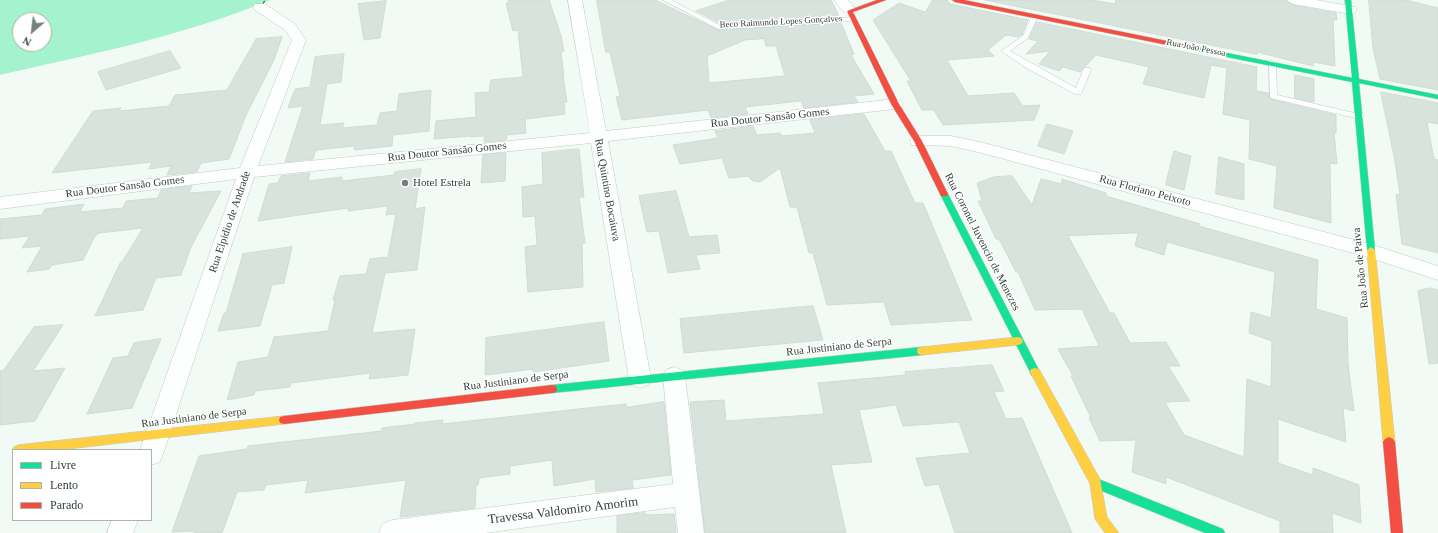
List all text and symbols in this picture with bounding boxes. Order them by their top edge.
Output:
north arrow [12,12,52,52]
street label: Beco Raimundo Lopes Gonçalves [719,13,843,31]
text: N [21,35,33,49]
street label: Rua João Pessoa [1166,37,1226,59]
street label: Rua Doutor Sansão Gomes [710,105,830,131]
street label: Rua Quintino Bocaiuva [591,138,623,242]
street label: Rua Doutor Sansão Gomes [387,139,507,165]
street label: Rua Elpidio de Andrade [206,169,254,275]
street label: Rua Coronel Juvencio de Menezes [941,171,1023,313]
street label: Rua Floriano Peixoto [1098,172,1192,210]
street label: Rua Doutor Sansão Gomes [65,173,185,201]
place label: Hotel Estrela [413,176,471,190]
marker: Hotel Estrela [400,178,410,188]
street label: Rua João de Paiva [1350,227,1372,309]
street label: Rua Justiniano de Serpa [786,335,892,359]
street label: Rua Justiniano de Serpa [463,368,569,394]
street label: Rua Justiniano de Serpa [141,405,247,431]
legend [12,449,152,521]
text: Livre [50,458,76,472]
text: Lento [50,478,78,492]
street label: Travessa Valdomiro Amorim [487,494,639,528]
text: Parado [50,498,83,512]

